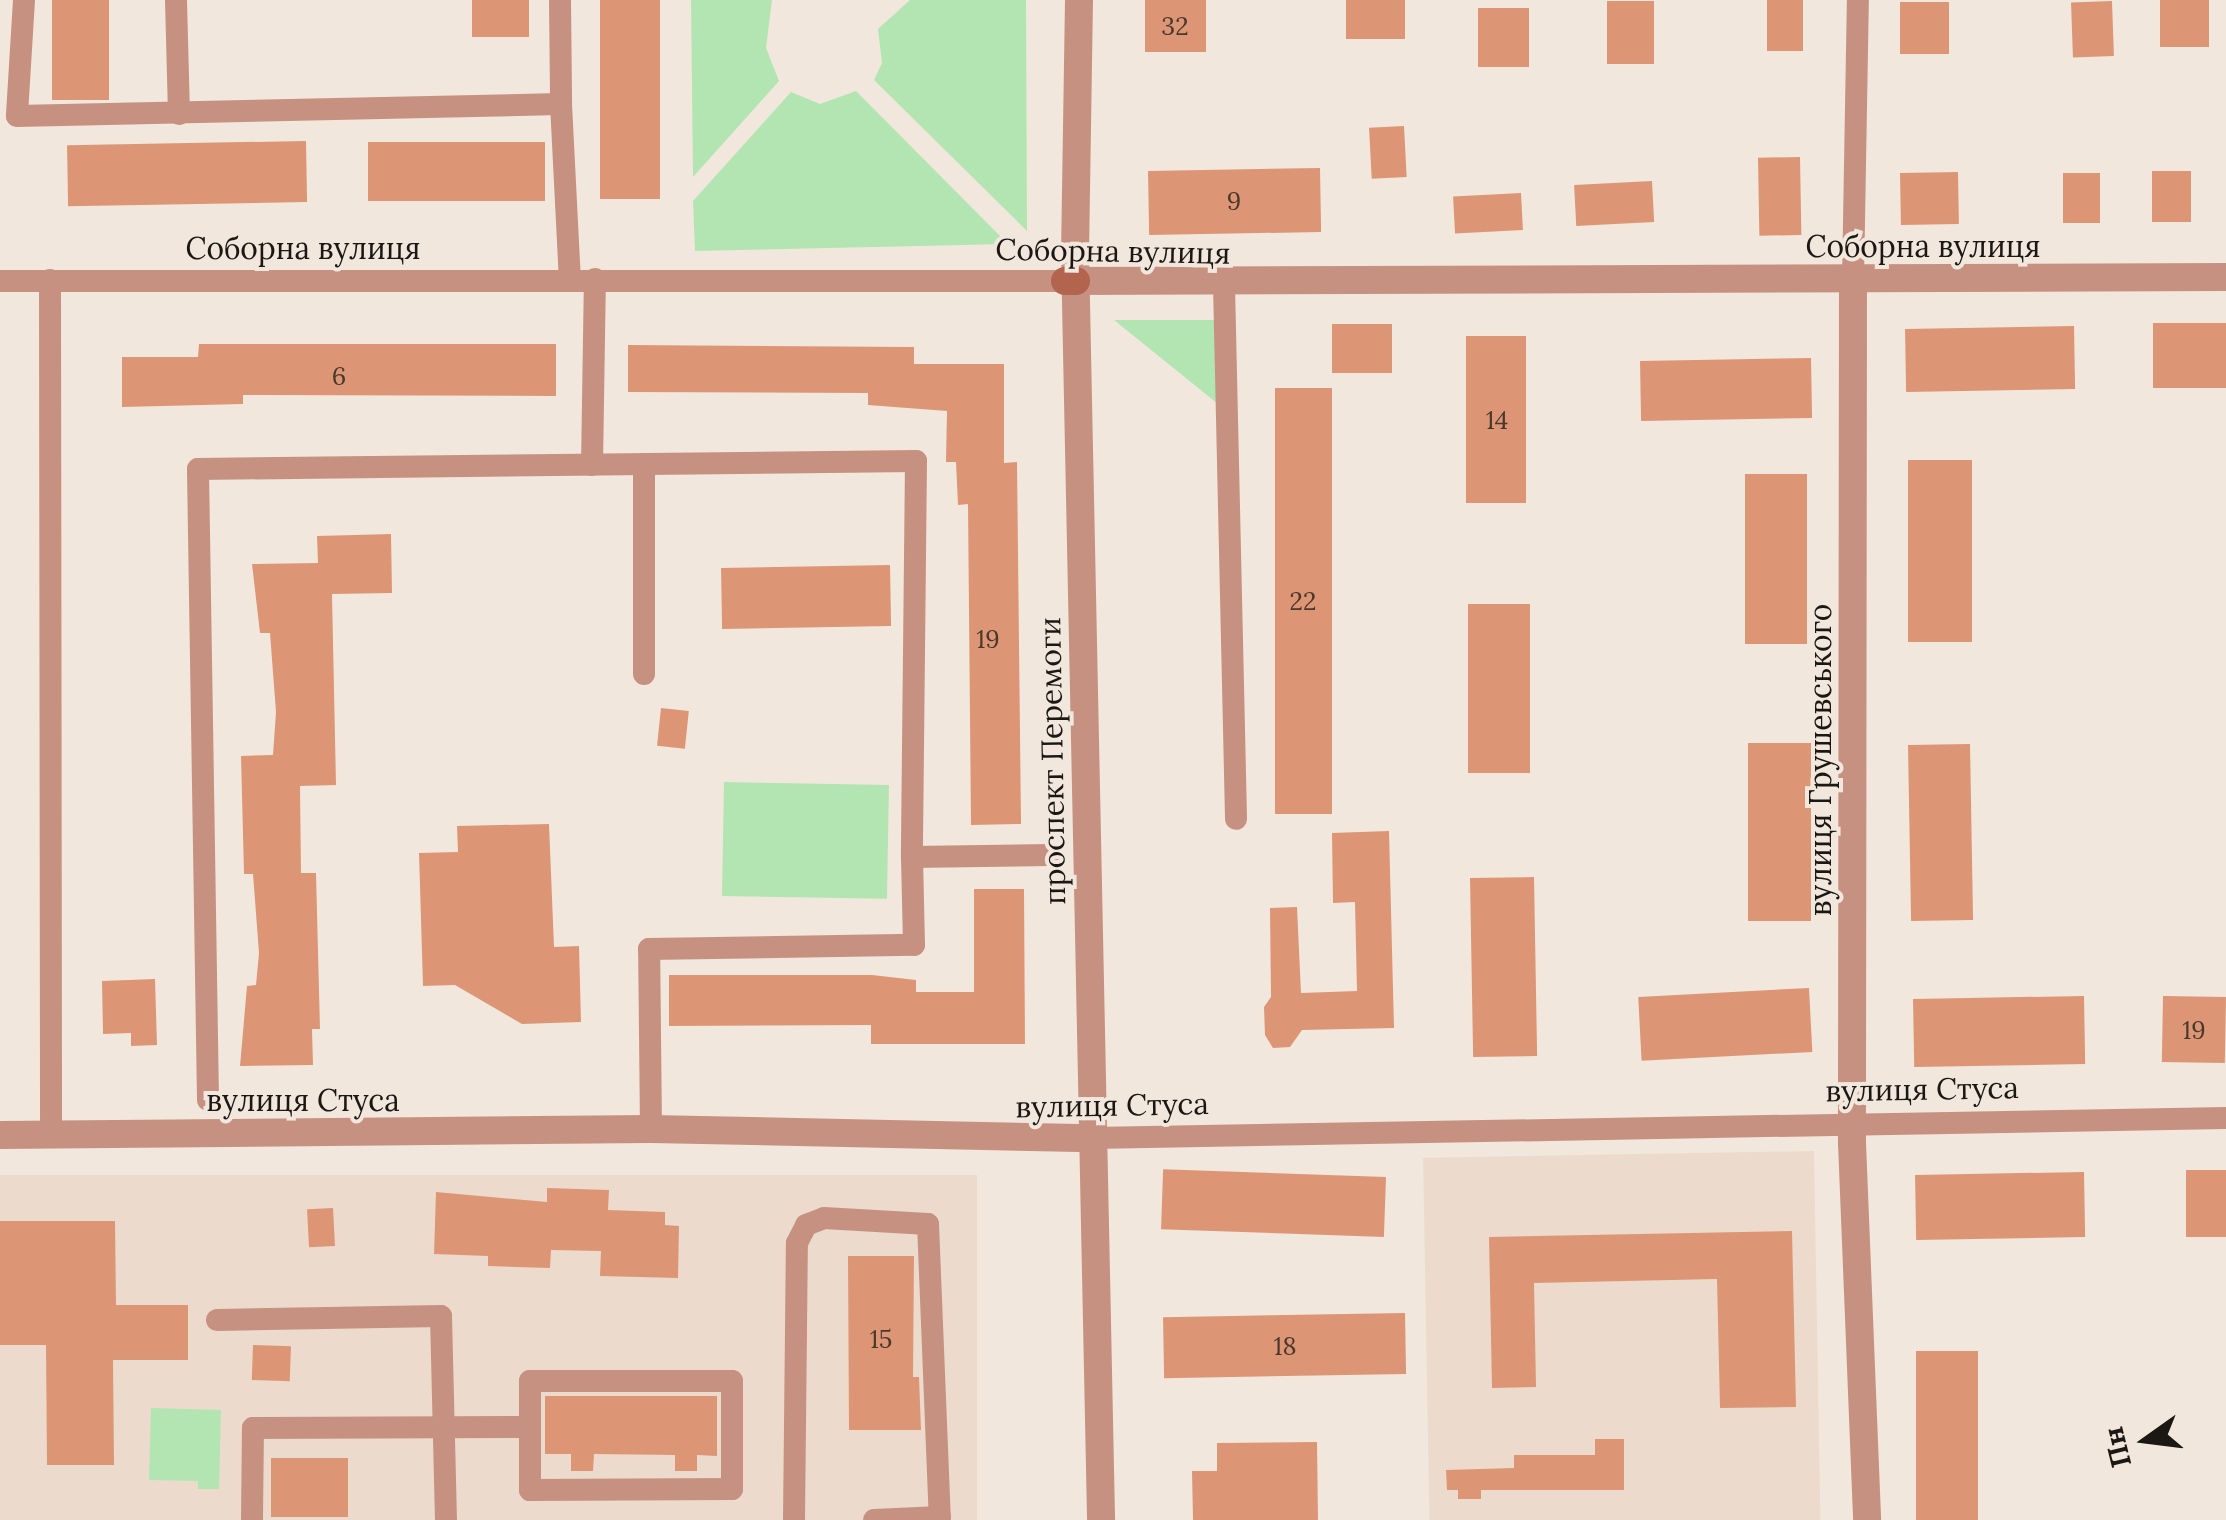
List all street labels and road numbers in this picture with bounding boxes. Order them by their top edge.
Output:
street label: Соборна вулиця [1805,228,2041,264]
street label: Соборна вулиця [185,230,421,266]
street label: Соборна вулиця [995,231,1231,271]
street label: вулиця Грушевського [1802,604,1838,916]
street label: проспект Перемоги [1031,617,1073,905]
street label: вулиця Стуса [1825,1069,2019,1109]
street label: вулиця Стуса [206,1082,400,1118]
street label: вулиця Стуса [1015,1085,1209,1125]

